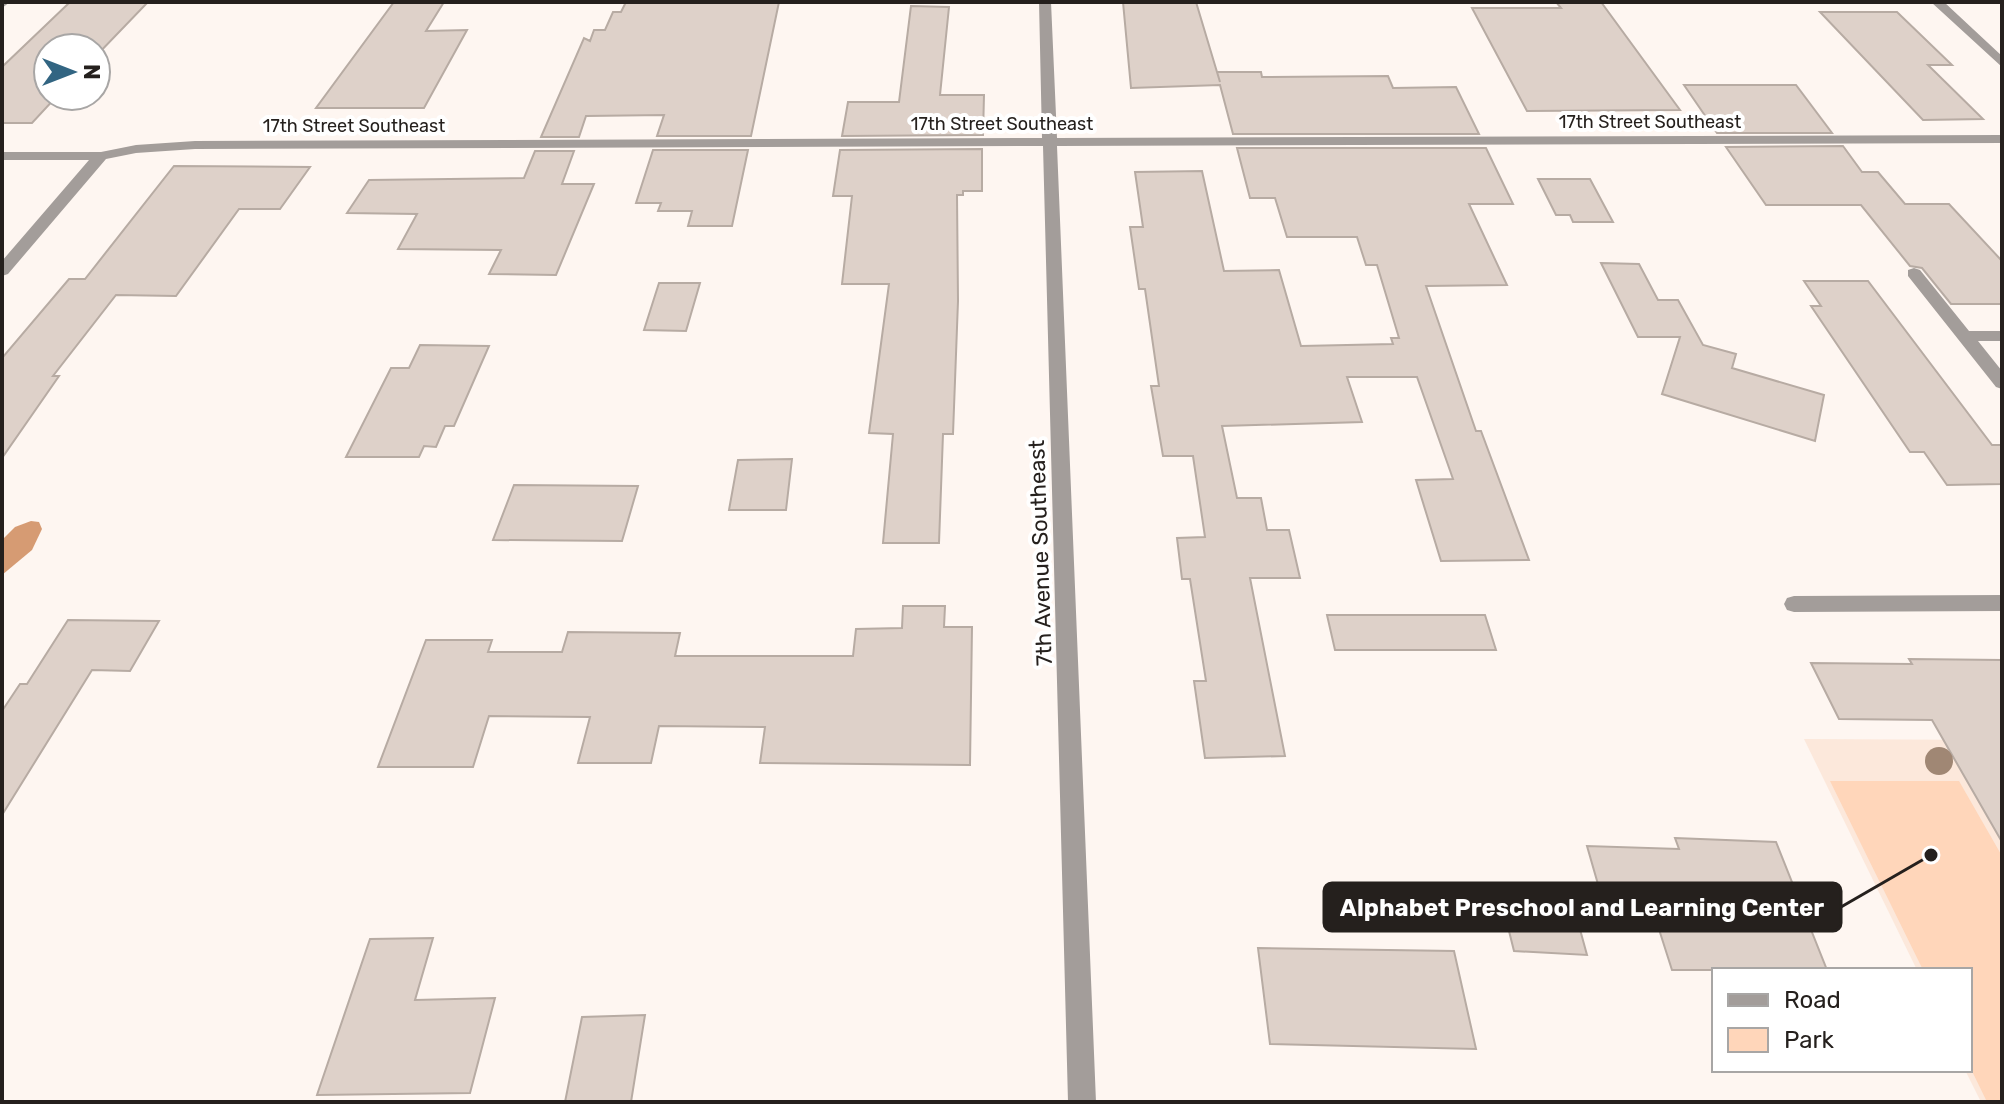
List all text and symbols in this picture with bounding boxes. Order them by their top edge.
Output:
north arrow [32,32,112,112]
text: N [78,64,105,80]
street label: 17th Street Southeast [1559,111,1741,133]
street label: 17th Street Southeast [911,113,1093,135]
street label: 17th Street Southeast [263,115,445,137]
street label: 7th Avenue Southeast [1023,439,1058,667]
callout: Alphabet Preschool and Learning Center [1324,883,1841,931]
text: Alphabet Preschool and Learning Center [1340,894,1824,922]
legend [1712,968,1972,1072]
text: Road [1784,986,1841,1014]
text: Park [1784,1026,1835,1054]

